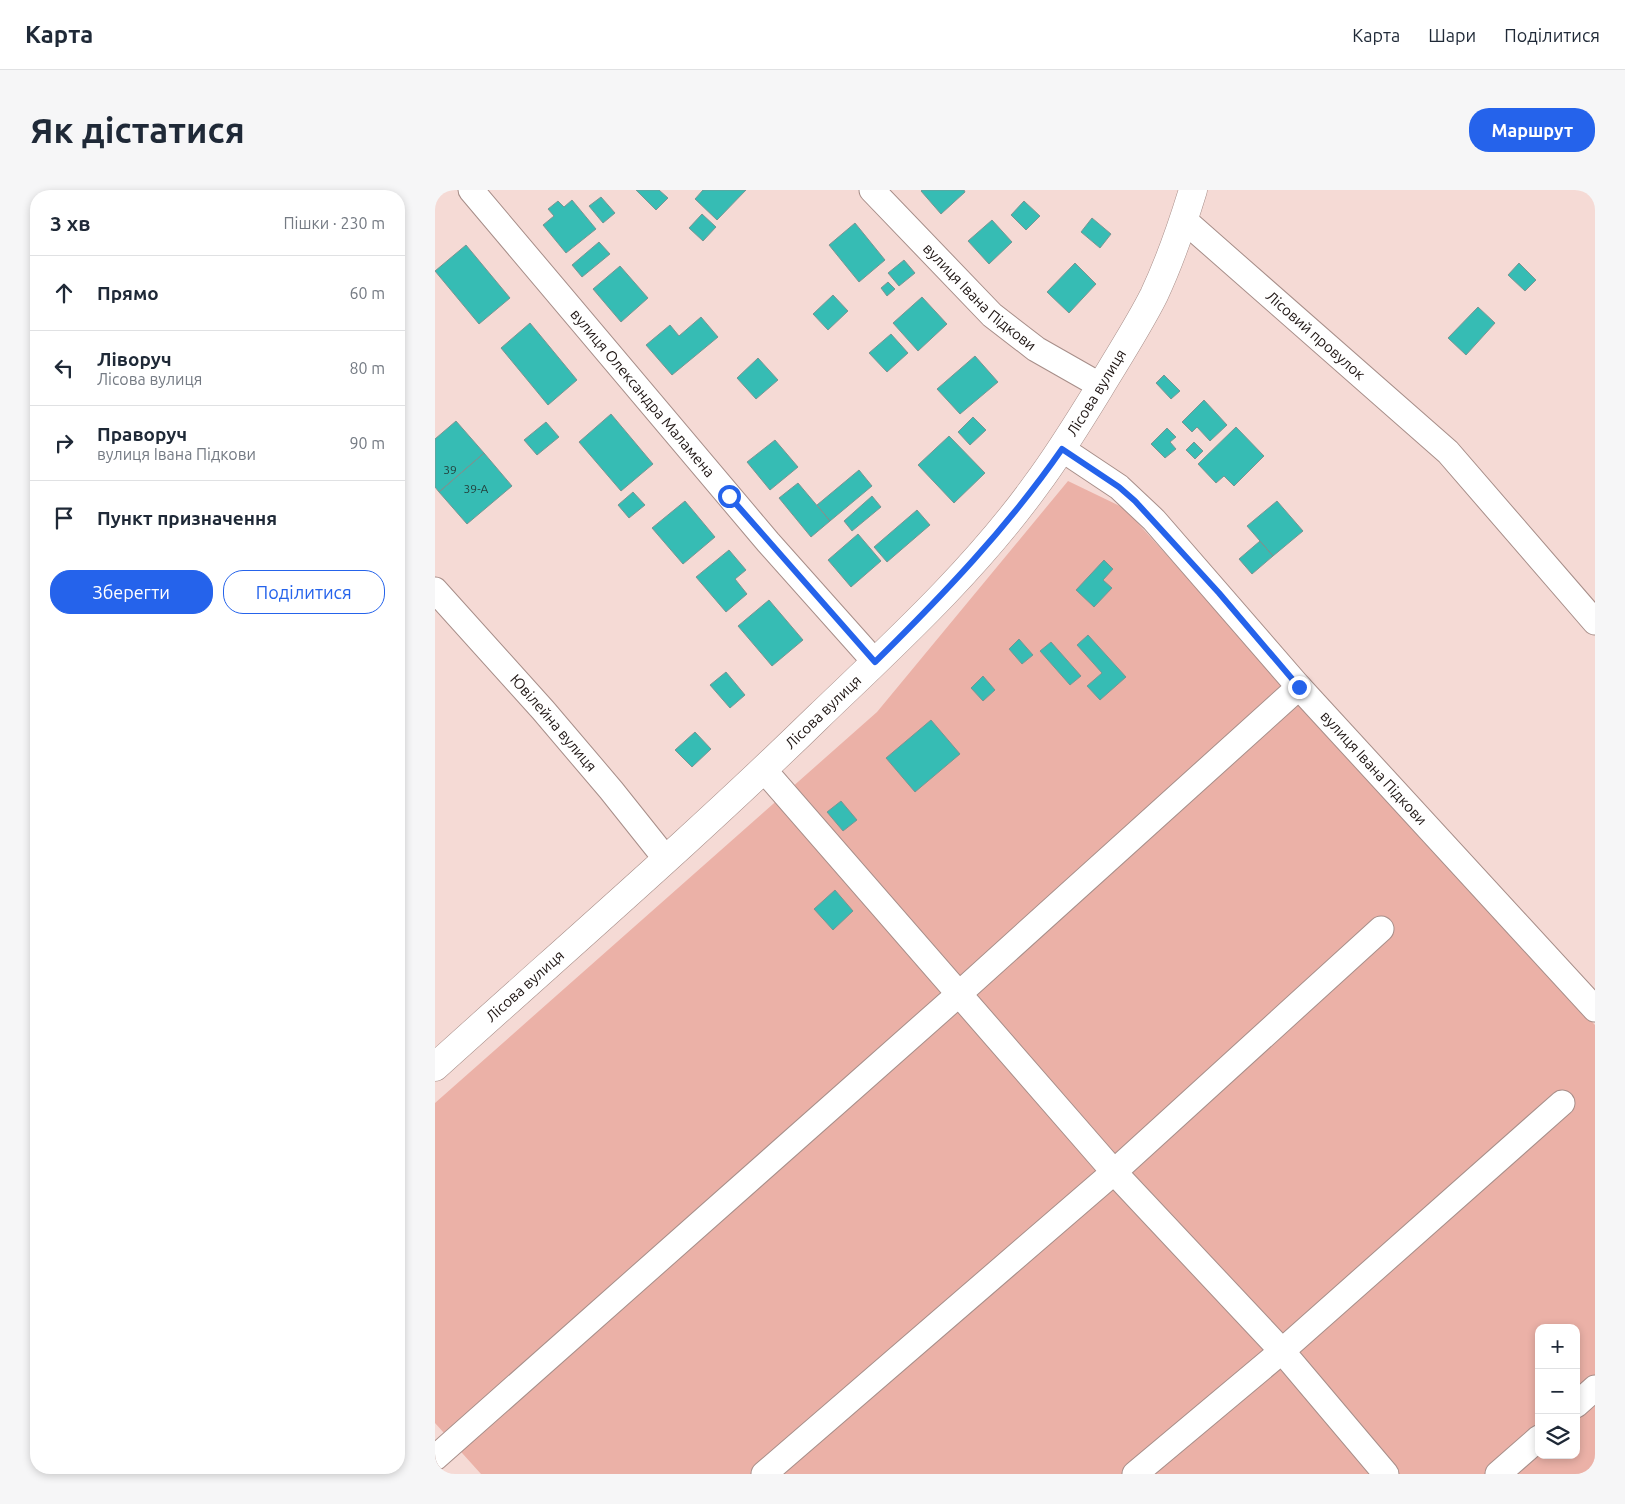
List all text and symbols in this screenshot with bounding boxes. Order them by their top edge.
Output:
text: Карта [25,21,93,48]
text: Карта [1352,25,1400,45]
text: Шари [1428,25,1476,45]
text: Поділитися [1504,25,1600,45]
button: Маршрут [1469,108,1595,152]
text: Як дістатися [30,110,245,150]
text: 3 хв [50,211,91,235]
text: Пішки · 230 m [284,214,385,232]
street label: вулиця Івана Підкови [920,240,1040,354]
icon: ahead [50,279,78,307]
text: Прямо [97,282,159,304]
text: 60 m [349,284,385,302]
street label: Лісовий провулок [1263,287,1369,383]
street label: вулиця Олександра Маламена [567,306,719,480]
street label: Лісова вулиця [1063,346,1129,439]
text: Ліворуч [97,348,171,370]
icon: left [50,354,78,382]
text: 80 m [349,359,385,377]
text: Лісова вулиця [97,370,202,388]
text: Праворуч [97,423,187,445]
icon: right [50,429,78,457]
text: 90 m [349,434,385,452]
text: вулиця Івана Підкови [97,445,256,463]
house number: 39 [443,463,457,476]
house number: 39-А [464,482,489,495]
route start [718,485,741,508]
icon: arrive [50,504,78,532]
text: Пункт призначення [97,507,277,529]
button: Зберегти [50,570,213,614]
button: Поділитися [223,570,385,614]
street label: Ювілейна вулиця [507,671,600,775]
street label: Лісова вулиця [781,671,864,752]
route end [1288,676,1311,699]
street label: вулиця Івана Підкови [1317,707,1431,828]
street label: Лісова вулиця [482,946,567,1025]
map controls [1535,1324,1580,1459]
button: + [1535,1324,1580,1369]
button: − [1535,1369,1580,1414]
button: layers [1535,1414,1580,1459]

